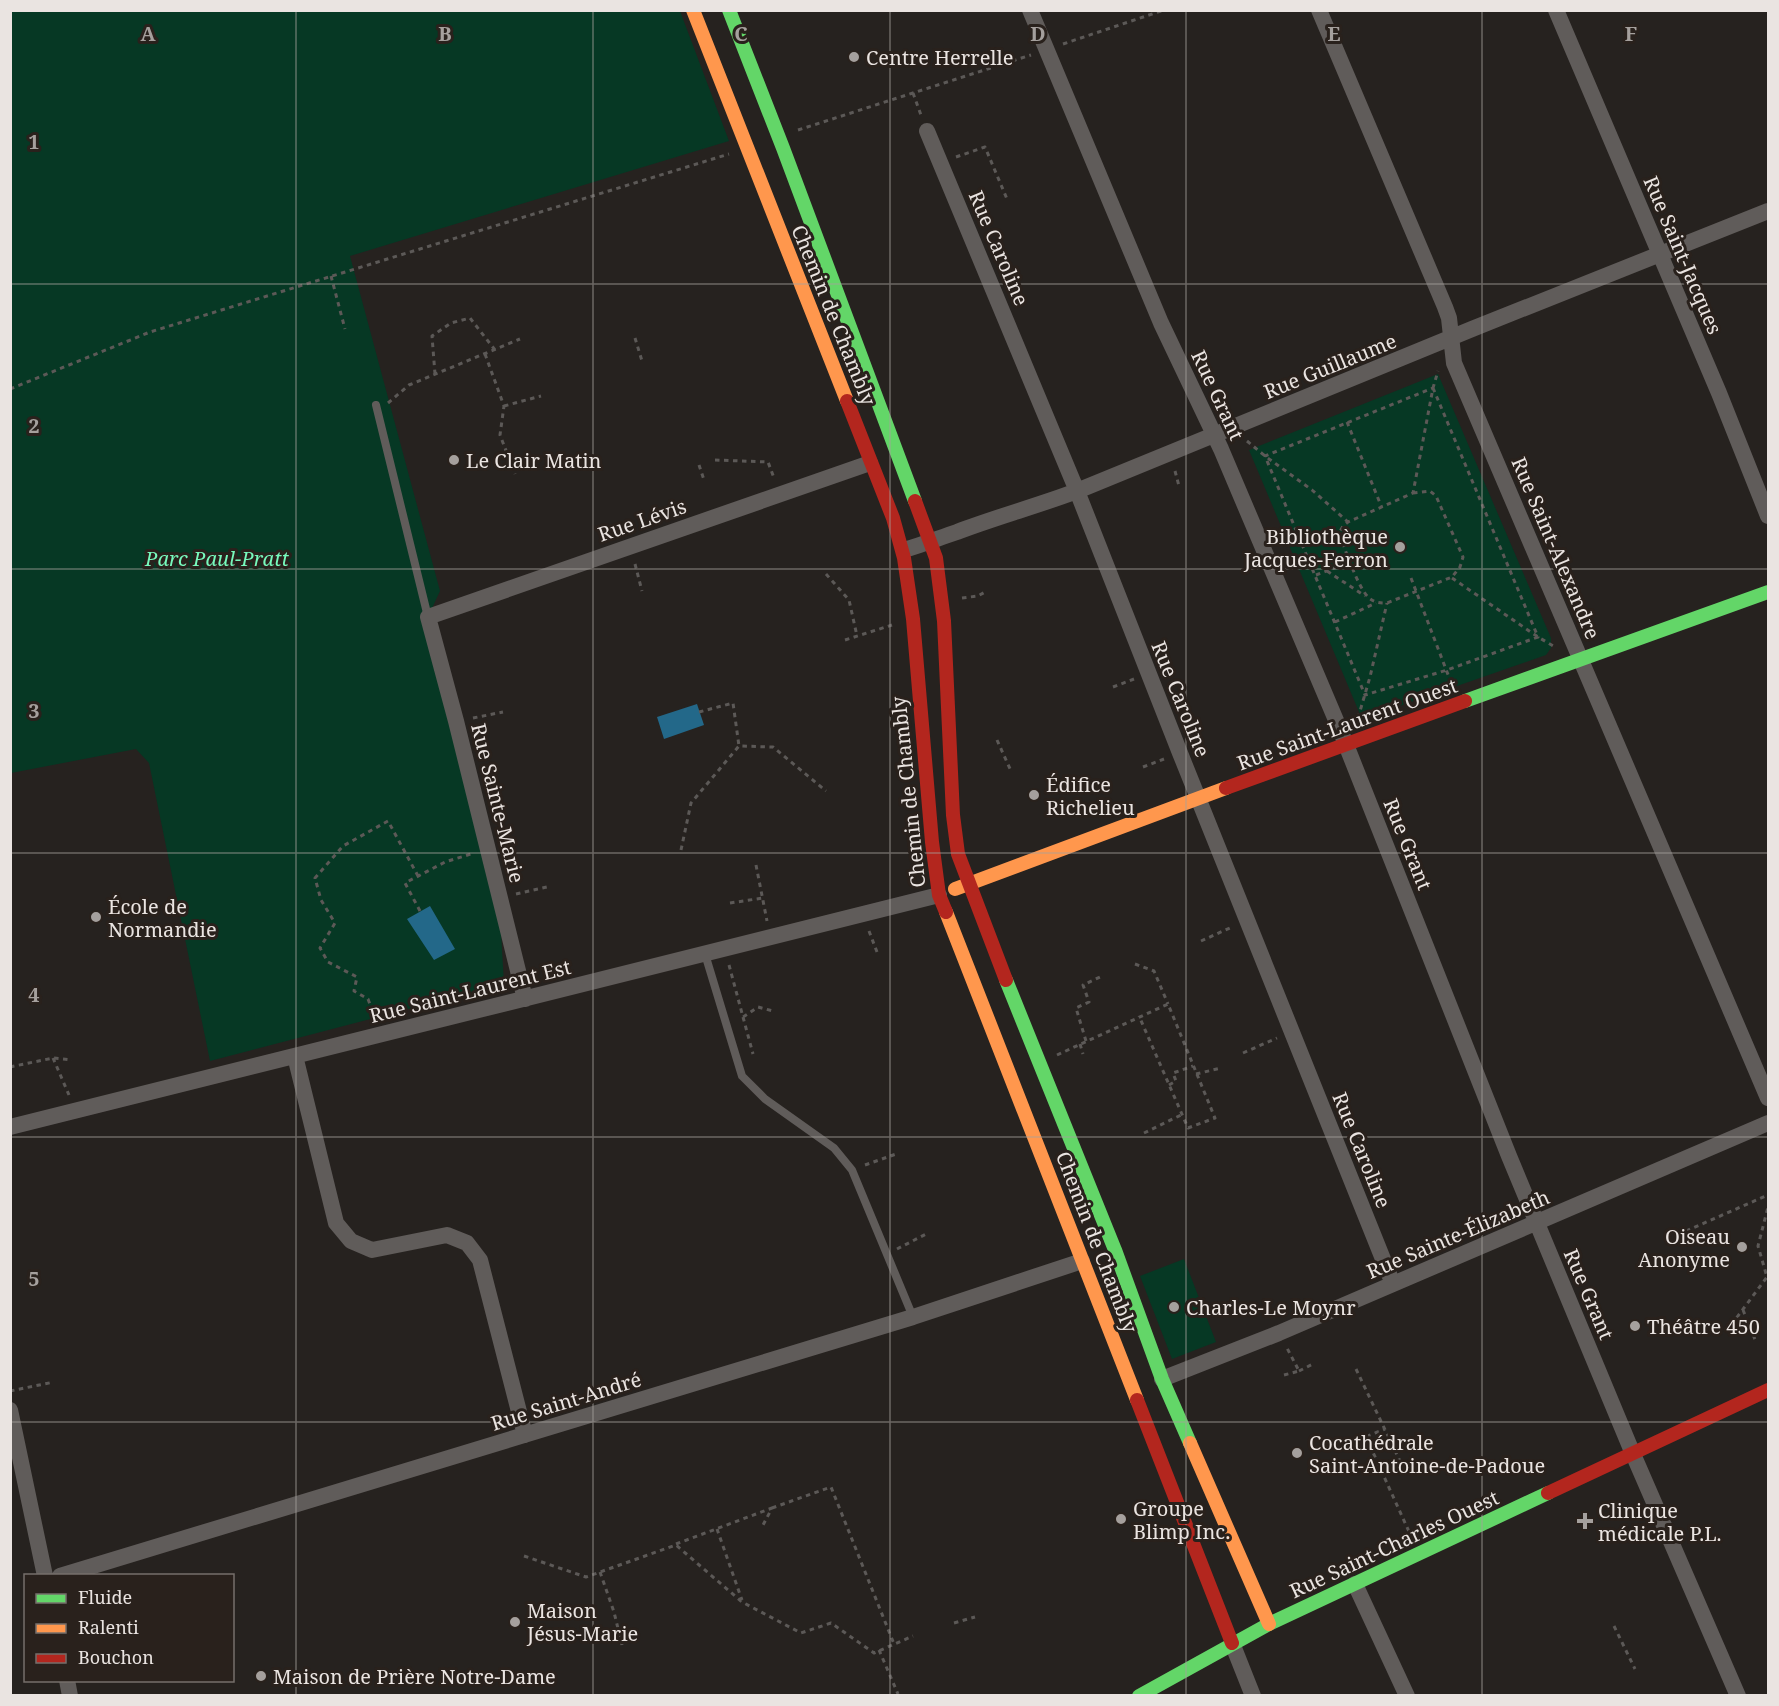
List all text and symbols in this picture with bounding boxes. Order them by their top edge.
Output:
text: A [140,20,156,47]
text: B [438,20,452,47]
text: C [734,20,748,47]
text: D [1030,20,1046,47]
text: E [1327,20,1341,47]
text: F [1625,20,1637,47]
place label: Centre Herrelle [866,44,1013,71]
marker: Centre Herrelle [847,50,861,64]
text: 1 [28,128,40,155]
street label: Rue Saint-Jacques [1637,172,1729,338]
street label: Rue Caroline [963,186,1035,310]
street label: Chemin de Chambly [785,221,883,410]
street label: Rue Guillaume [1260,327,1400,405]
street label: Rue Grant [1185,346,1251,444]
text: 2 [28,412,40,439]
place label: Le Clair Matin [466,447,602,474]
marker: Le Clair Matin [447,453,461,467]
street label: Rue Saint-Alexandre [1505,453,1607,643]
street label: Rue Lévis [594,492,690,548]
place label: Bibliothèque Jacques-Ferron [1243,523,1388,573]
marker: Bibliothèque Jacques-Ferron [1393,540,1407,554]
park label: Parc Paul-Pratt [144,545,290,572]
street label: Rue Caroline [1146,637,1216,761]
street label: Rue Saint-Laurent Ouest [1233,672,1461,776]
street label: Chemin de Chambly [884,694,931,889]
text: 3 [28,697,40,724]
street label: Rue Sainte-Marie [465,720,531,886]
place label: Édifice Richelieu [1046,771,1135,821]
marker: Édifice Richelieu [1027,788,1041,802]
street label: Rue Grant [1377,794,1439,894]
place label: École de Normandie [108,893,217,943]
marker: École de Normandie [89,910,103,924]
street label: Rue Saint-Laurent Est [366,953,574,1029]
text: 4 [28,981,40,1008]
street label: Rue Caroline [1327,1088,1397,1212]
street label: Chemin de Chambly [1050,1147,1144,1337]
street label: Rue Sainte-Élizabeth [1362,1183,1554,1285]
place label: Oiseau Anonyme [1638,1223,1730,1273]
marker: Oiseau Anonyme [1735,1240,1749,1254]
street label: Rue Grant [1558,1244,1620,1344]
text: 5 [28,1265,40,1292]
place label: Charles-Le Moynr [1186,1294,1356,1321]
marker: Charles-Le Moynr [1167,1300,1181,1314]
place label: Théâtre 450 [1647,1313,1760,1340]
marker: Théâtre 450 [1628,1319,1642,1333]
street label: Rue Saint-André [488,1365,644,1437]
place label: Cocathédrale Saint-Antoine-de-Padoue [1309,1429,1545,1479]
marker: Cocathédrale Saint-Antoine-de-Padoue [1290,1446,1304,1460]
street label: Rue Saint-Charles Ouest [1285,1484,1503,1604]
place label: Groupe Blimp Inc. [1133,1495,1230,1545]
place label: Clinique médicale P.L. [1598,1497,1722,1547]
marker: Groupe Blimp Inc. [1114,1512,1128,1526]
marker: Clinique médicale P.L. [1576,1512,1594,1530]
legend [24,1574,234,1682]
text: Fluide [78,1585,132,1609]
place label: Maison Jésus-Marie [526,1597,638,1647]
text: Ralenti [78,1615,139,1639]
marker: Maison Jésus-Marie [508,1615,522,1629]
text: Bouchon [78,1645,154,1669]
place label: Maison de Prière Notre-Dame [273,1663,556,1690]
marker: Maison de Prière Notre-Dame [254,1669,268,1683]

